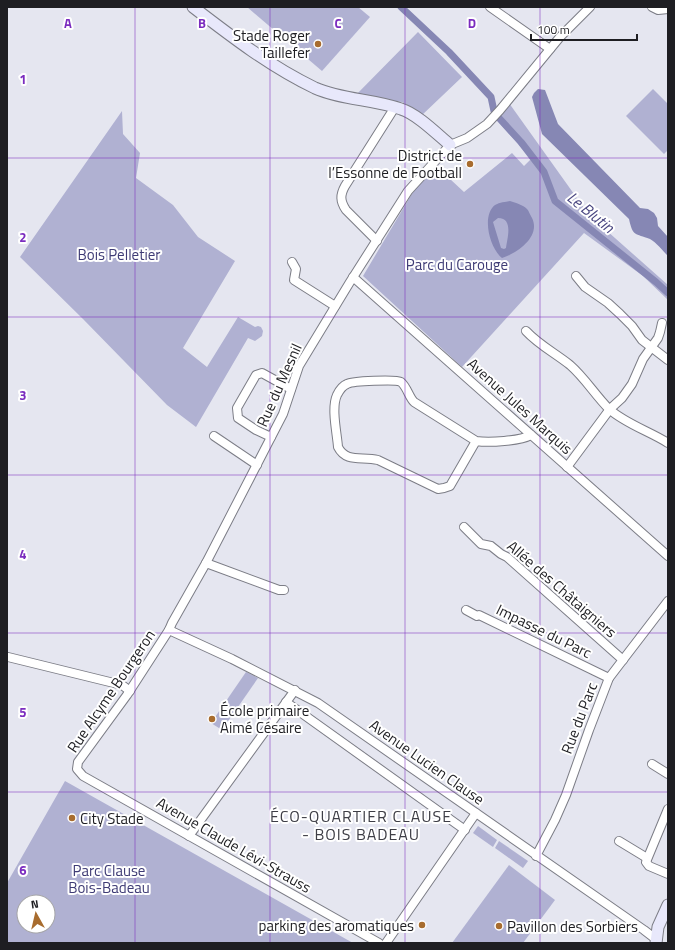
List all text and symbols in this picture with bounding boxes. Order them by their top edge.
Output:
text: A [64,13,72,33]
text: B [198,13,206,33]
text: C [334,13,342,33]
text: D [468,13,476,33]
scale bar [531,16,637,42]
text: 100 m [537,20,570,39]
place label: Stade Roger Taillefer [233,24,310,64]
marker: Stade Roger Taillefer [313,39,323,49]
text: 1 [19,69,27,89]
place label: District de l’Essonne de Football [328,144,462,184]
marker: District de l’Essonne de Football [465,159,475,169]
water label: Le Blutin [562,185,621,239]
text: 2 [19,227,27,247]
park label: Bois Pelletier [78,243,160,266]
park label: Parc du Carouge [406,253,508,276]
street label: Rue du Mesnil [250,340,308,430]
street label: Avenue Jules Marquis [462,352,578,460]
text: 3 [19,385,27,405]
street label: Allée des Châtaigniers [502,535,622,643]
text: 4 [19,544,27,564]
street label: Impasse du Parc [492,598,596,664]
street label: Rue Alcyme Bourgeron [61,625,161,757]
street label: Rue du Parc [555,679,603,757]
place label: École primaire Aimé Césaire [220,699,309,739]
text: 5 [19,702,27,722]
marker: École primaire Aimé Césaire [207,714,217,724]
street label: Avenue Lucien Clause [365,714,489,810]
street label: Avenue Claude Lévi-Strauss [152,791,316,899]
district label: ÉCO-QUARTIER CLAUSE - BOIS BADEAU [270,804,452,846]
place label: City Stade [80,807,144,830]
marker: City Stade [67,813,77,823]
park label: Parc Clause Bois-Badeau [68,859,150,899]
text: 6 [19,860,27,880]
north arrow [16,894,56,934]
text: N [30,896,39,913]
place label: parking des aromatiques [259,914,414,937]
place label: Pavillon des Sorbiers [507,915,638,938]
marker: parking des aromatiques [417,920,427,930]
marker: Pavillon des Sorbiers [494,921,504,931]

